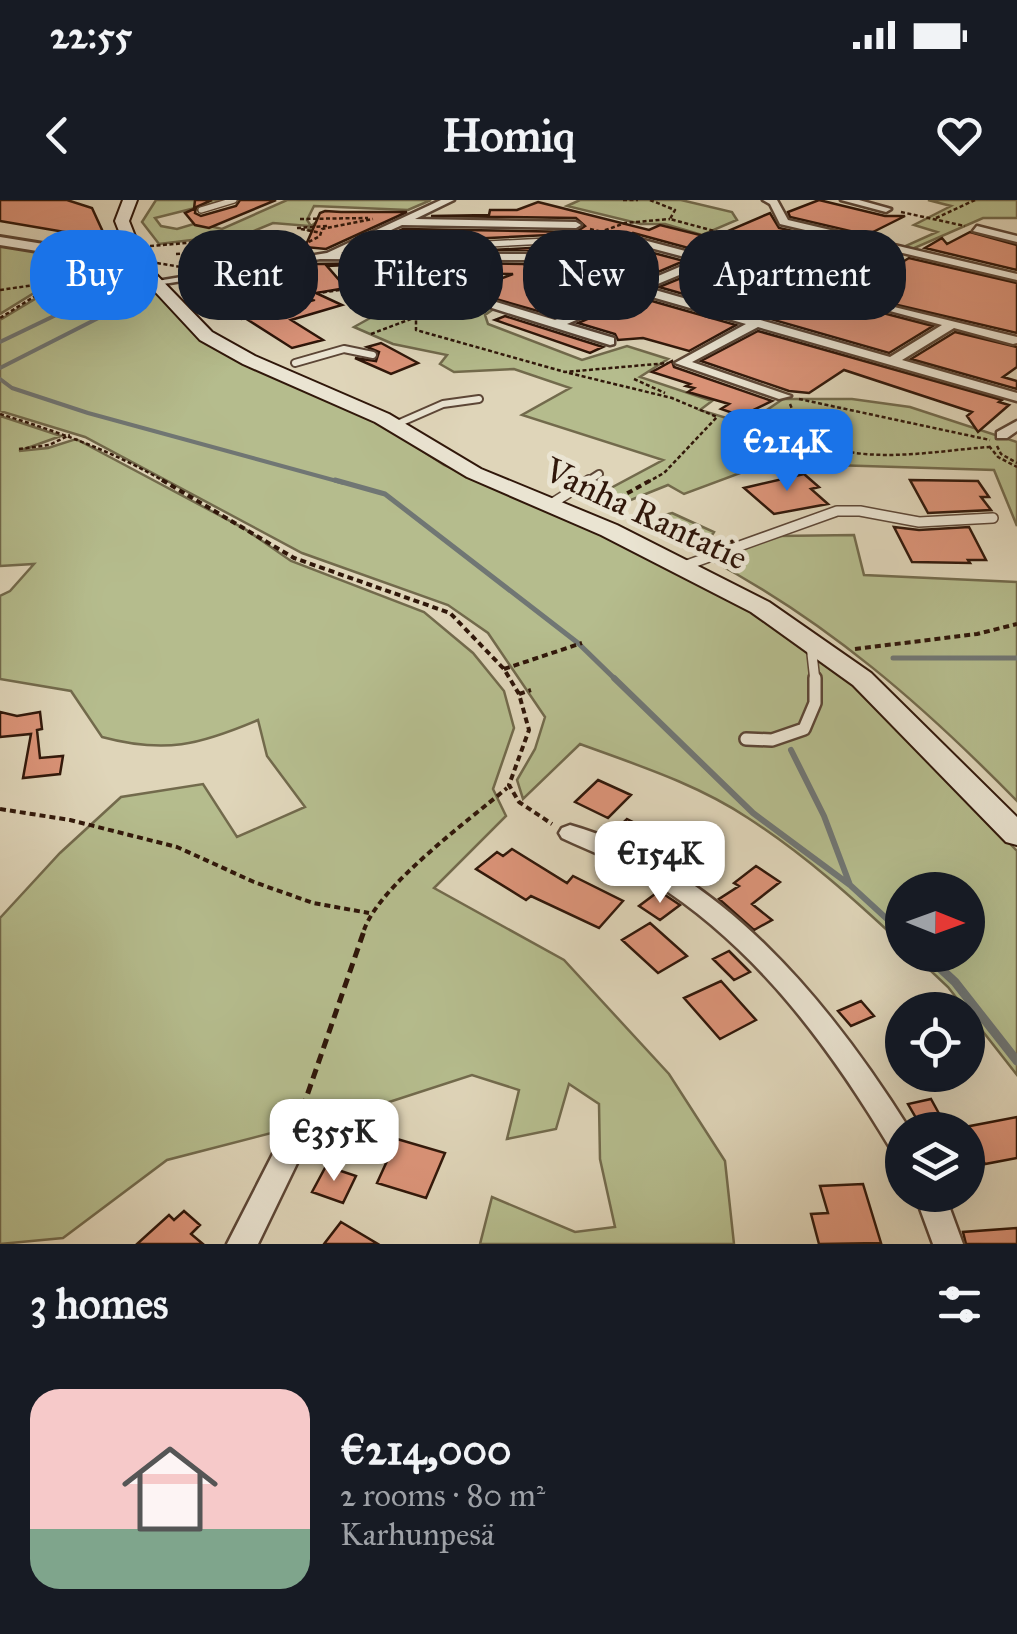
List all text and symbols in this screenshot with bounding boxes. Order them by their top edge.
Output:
text: 22:55 [50,12,132,58]
icon: back [30,108,85,163]
text: Homiq [442,108,575,163]
icon: heart [932,108,987,163]
chip: Buy [30,230,158,320]
chip: Rent [178,230,318,320]
chip: Filters [338,230,503,320]
chip: New [523,230,659,320]
chip: Apartment [679,230,906,320]
pin: €214K [717,409,857,494]
text: €214K [743,422,831,461]
street label: Vanha Rantatie [537,448,754,580]
pin: €154K [590,821,730,906]
text: €154K [617,834,703,873]
north arrow [885,872,985,972]
map controls [885,872,985,1212]
button: locate [885,992,985,1092]
pin: €355K [264,1099,404,1184]
text: €355K [292,1112,376,1151]
button: layers [885,1112,985,1212]
icon: filters [932,1277,987,1332]
text: 3 homes [30,1278,168,1330]
text: €214,000 [340,1424,511,1476]
icon: home [110,1429,230,1549]
text: 2 rooms · 80 m² [340,1476,545,1515]
text: Karhunpesä [340,1515,494,1554]

